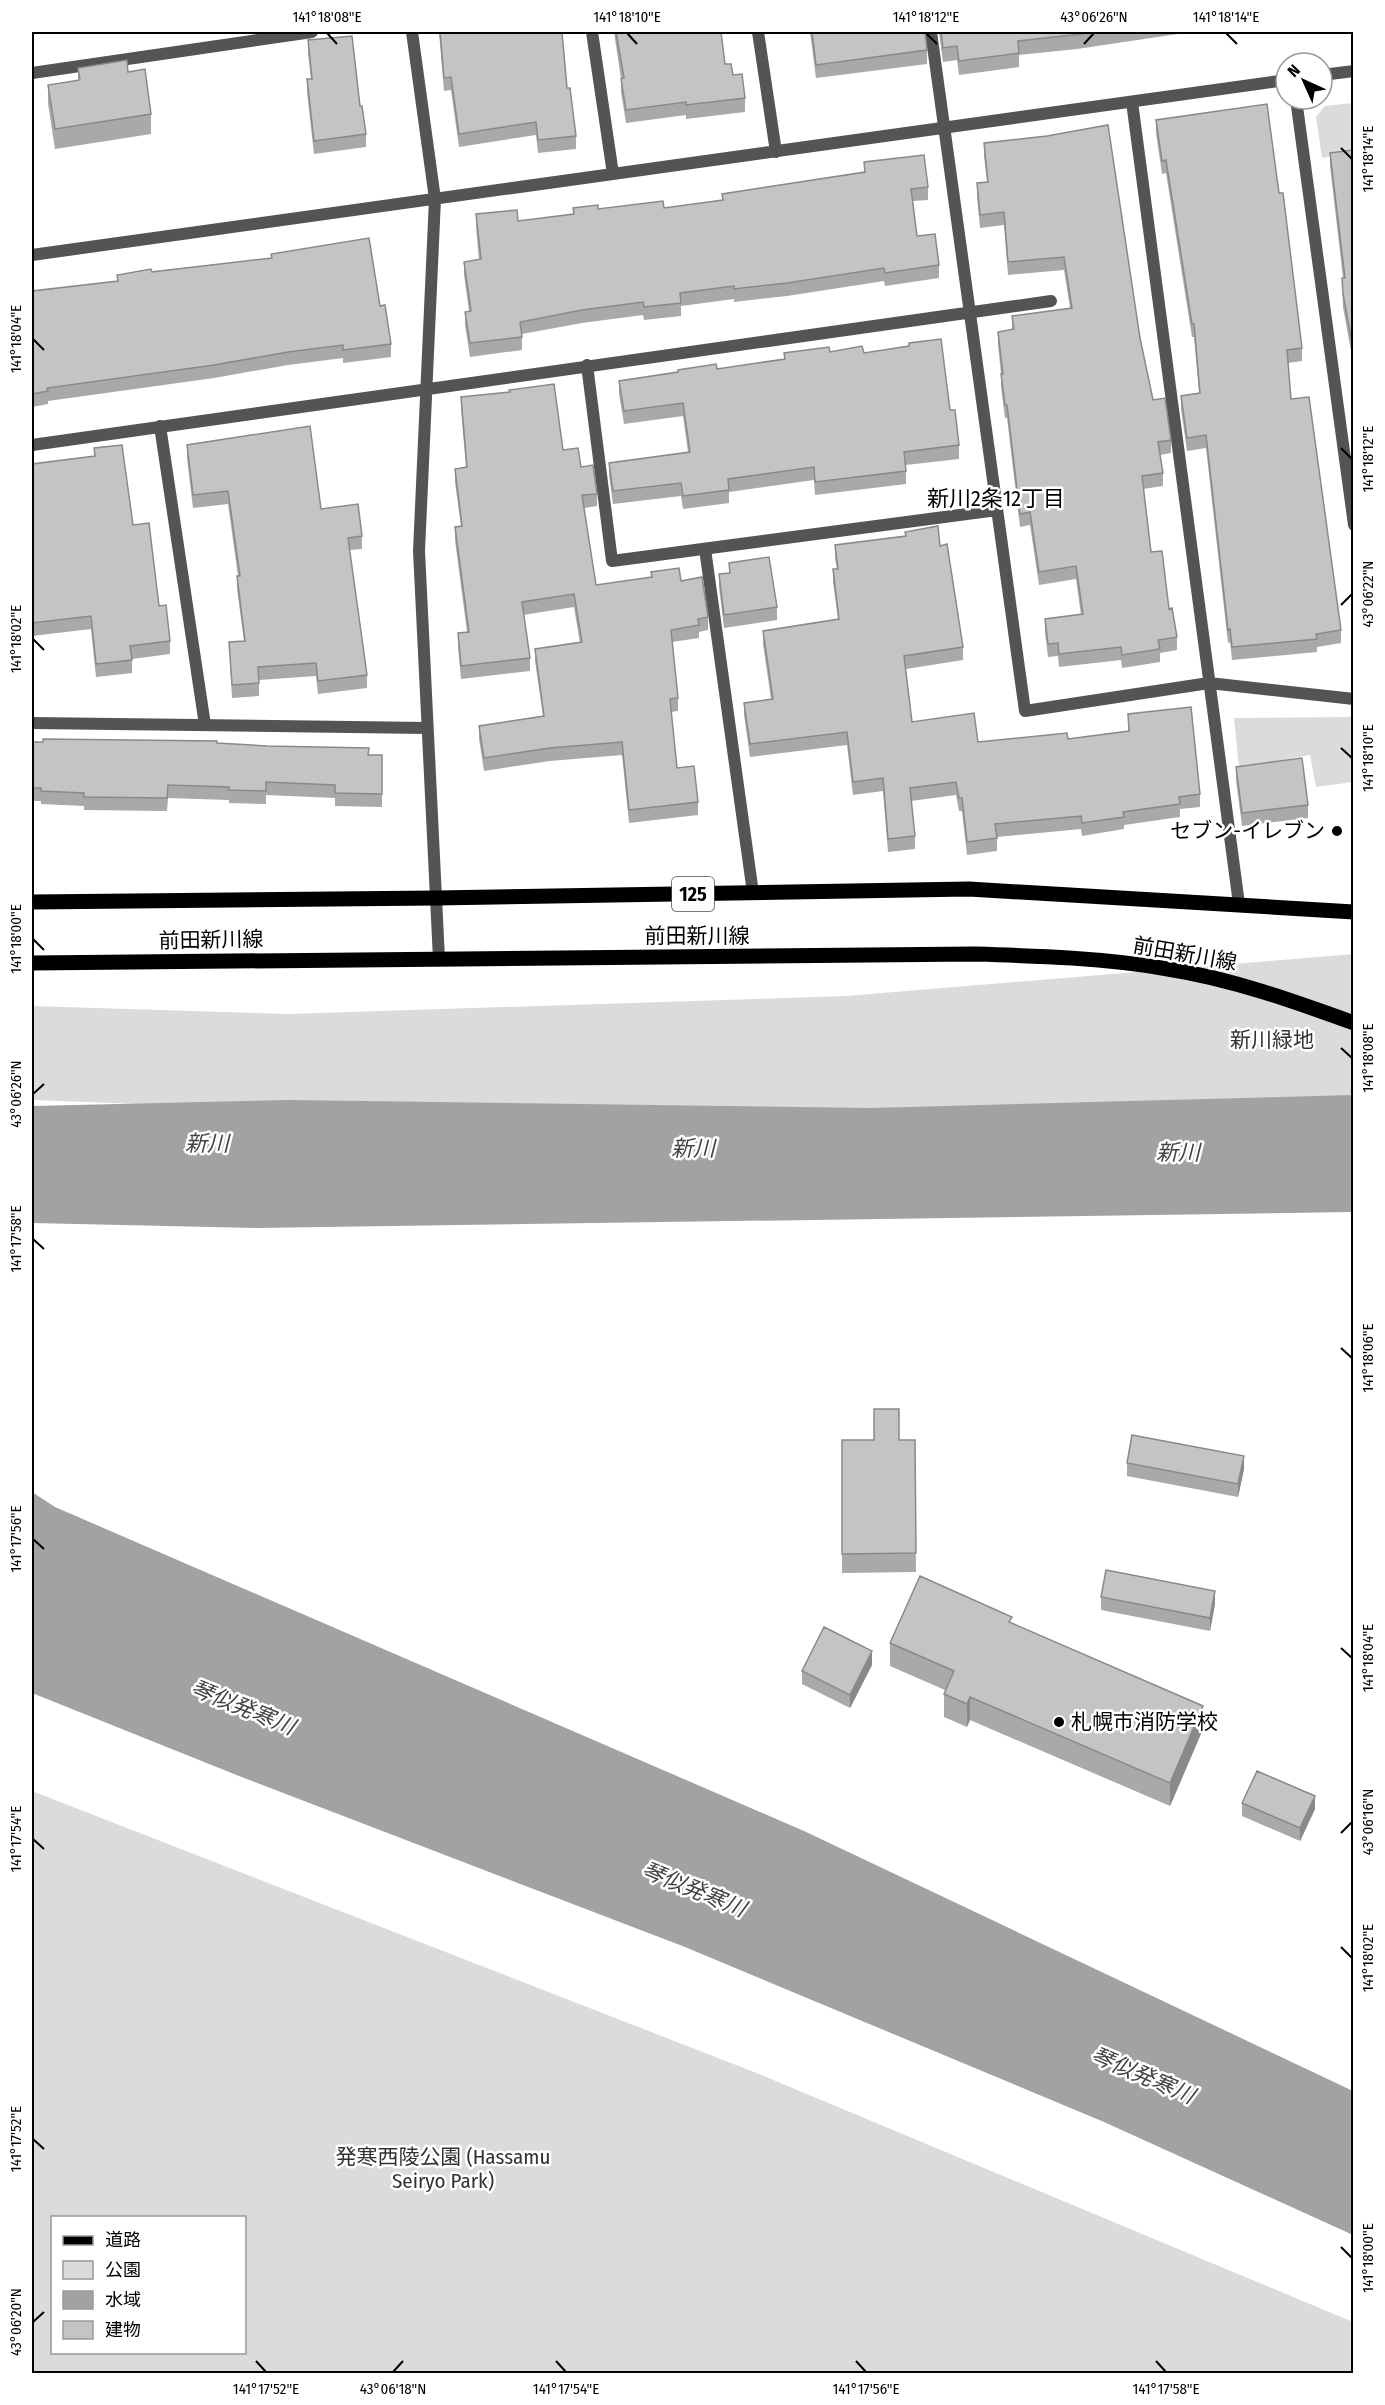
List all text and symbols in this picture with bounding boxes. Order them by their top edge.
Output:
text: 141°18'08"E [293,8,362,26]
text: 141°18'10"E [593,8,661,26]
text: 141°18'12"E [893,8,959,26]
text: 43°06'26"N [1060,8,1128,26]
text: 141°18'14"E [1193,8,1259,26]
north arrow [1274,51,1334,111]
text: N [1284,61,1304,81]
text: 141°18'14"E [1359,126,1377,192]
text: 141°18'04"E [7,305,25,373]
text: 141°18'12"E [1359,426,1377,492]
district label: 新川2条12丁目 [927,485,1065,512]
text: 43°06'22"N [1359,561,1377,627]
text: 141°18'02"E [7,605,25,673]
text: 141°18'10"E [1359,724,1377,792]
place label: セブン-イレブン [1170,818,1325,844]
marker: セブン-イレブン [1330,824,1344,838]
road number: 125 [672,877,714,911]
text: 141°18'00"E [7,904,25,974]
street label: 前田新川線 [645,923,750,949]
street label: 前田新川線 [158,926,264,954]
street label: 前田新川線 [1131,932,1239,976]
text: 141°18'08"E [1359,1024,1377,1093]
park label: 新川緑地 [1230,1027,1314,1053]
text: 43°06'26"N [7,1060,25,1128]
water label: 新川 [185,1130,231,1157]
water label: 新川 [671,1135,717,1162]
water label: 新川 [1156,1139,1202,1166]
text: 141°17'58"E [7,1205,25,1273]
text: 141°18'06"E [1359,1324,1377,1392]
text: 141°17'56"E [7,1505,25,1573]
text: 141°18'04"E [1359,1624,1377,1692]
water label: 琴似発寒川 [187,1674,301,1741]
place label: 札幌市消防学校 [1071,1709,1218,1735]
marker: 札幌市消防学校 [1052,1715,1066,1729]
text: 43°06'16"N [1359,1789,1377,1855]
text: 141°17'54"E [7,1806,25,1872]
water label: 琴似発寒川 [638,1856,752,1923]
text: 141°18'02"E [1359,1924,1377,1992]
water label: 琴似発寒川 [1087,2042,1201,2110]
text: 141°17'52"E [7,2106,25,2172]
park label: 発寒西陵公園 (Hassamu Seiryo Park) [336,2144,551,2194]
legend [51,2216,246,2354]
text: 141°18'00"E [1359,2223,1377,2293]
text: 道路 [105,2229,141,2251]
text: 公園 [105,2259,141,2281]
text: 43°06'20"N [7,2288,25,2356]
text: 水域 [105,2289,141,2311]
text: 建物 [105,2319,141,2341]
text: 141°17'52"E [233,2380,299,2398]
text: 43°06'18"N [360,2380,426,2398]
text: 141°17'54"E [533,2380,599,2398]
text: 141°17'56"E [832,2380,900,2398]
text: 141°17'58"E [1132,2380,1200,2398]

